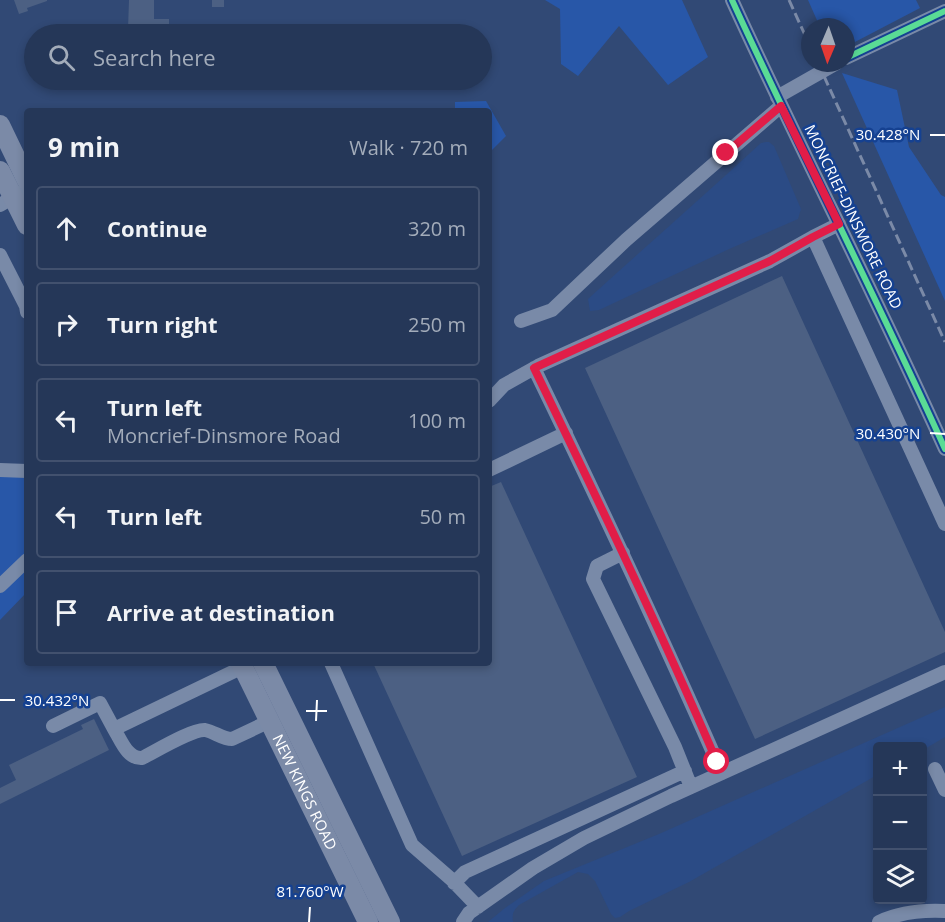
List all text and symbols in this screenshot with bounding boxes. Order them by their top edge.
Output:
north arrow [801,18,855,72]
search box [24,24,492,90]
icon: search [45,41,78,74]
text: Search here [93,42,216,72]
street label: MONCRIEF-DINSMORE ROAD [800,121,907,312]
text: 30.428°N [856,124,920,144]
text: 9 min [48,129,120,165]
text: Walk · 720 m [349,134,468,161]
route end [712,139,738,165]
icon: ahead [50,212,83,245]
text: Continue [107,213,207,243]
text: 320 m [408,215,466,242]
icon: right [50,308,83,341]
text: Turn right [107,309,218,339]
text: 250 m [408,311,466,338]
text: Turn left [107,392,202,422]
icon: left [50,404,83,437]
text: 100 m [408,407,466,434]
text: Moncrief-Dinsmore Road [107,422,341,449]
text: 30.430°N [856,423,920,443]
icon: left [50,500,83,533]
text: Turn left [107,501,202,531]
text: 50 m [419,503,466,530]
icon: arrive [50,596,83,629]
text: Arrive at destination [107,597,335,627]
text: 30.432°N [25,690,89,710]
street label: NEW KINGS ROAD [268,731,342,853]
map controls [873,742,927,904]
button: + [873,742,927,796]
route start [703,748,729,774]
button: − [873,796,927,850]
button: layers [873,850,927,904]
text: 81.760°W [276,881,344,901]

